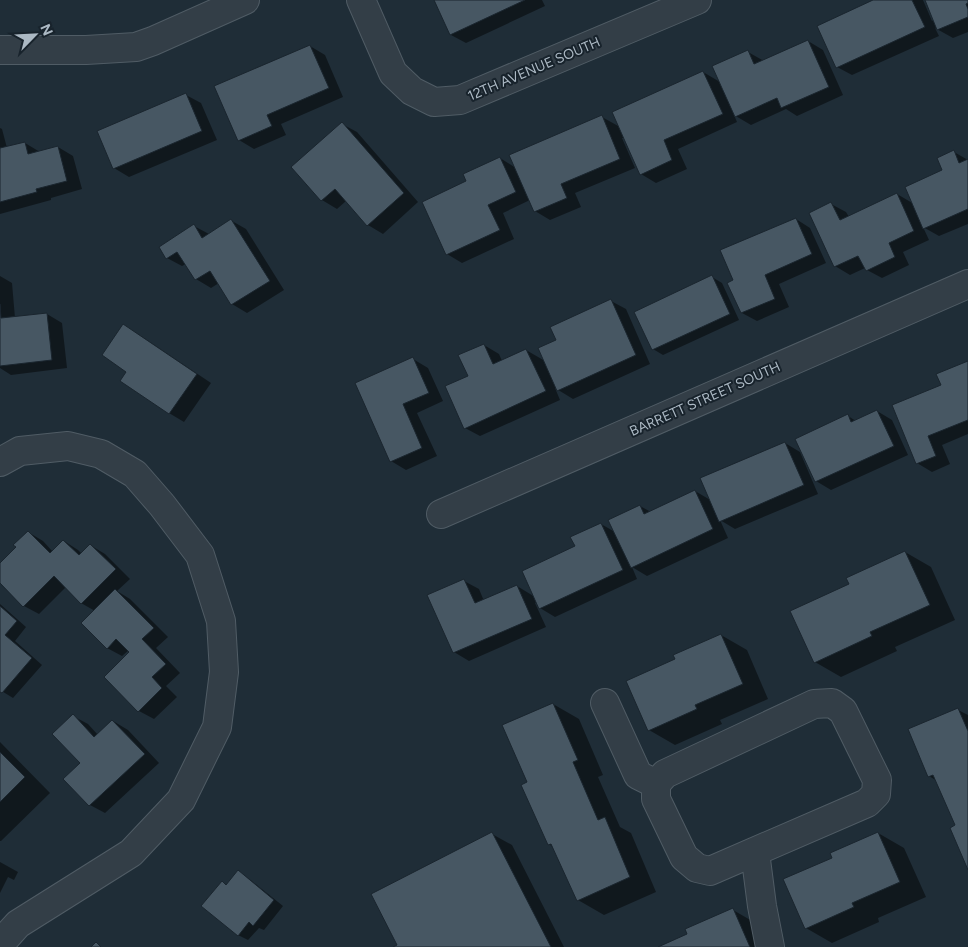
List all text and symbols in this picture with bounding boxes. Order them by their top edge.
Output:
north arrow [10,10,60,60]
text: N [36,22,56,38]
street label: 12TH AVENUE SOUTH [465,33,603,105]
street label: BARRETT STREET SOUTH [627,358,783,440]

